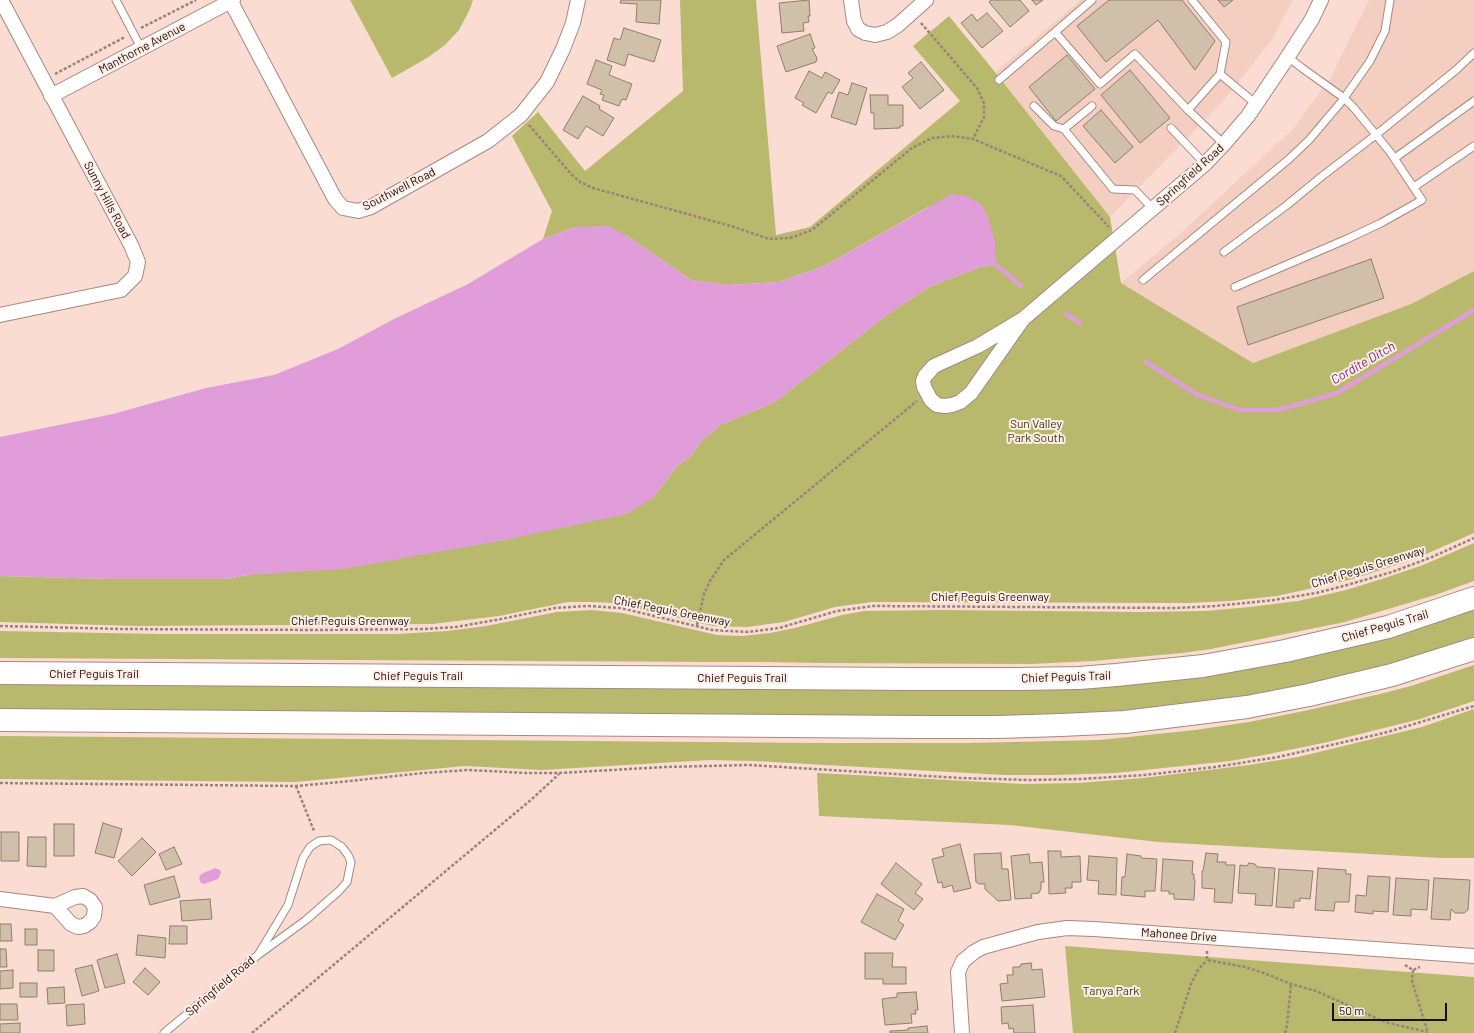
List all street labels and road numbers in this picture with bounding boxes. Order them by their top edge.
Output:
street label: Manthorne Avenue [96,19,188,77]
street label: Springfield Road [1153,141,1227,209]
street label: Sunny Hills Road [81,159,133,241]
street label: Southwell Road [360,164,438,214]
street label: Chief Peguis Greenway [1309,543,1427,591]
street label: Chief Peguis Greenway [931,590,1049,604]
street label: Chief Peguis Greenway [613,593,731,629]
street label: Chief Peguis Trail [1340,607,1430,645]
street label: Chief Peguis Greenway [291,614,409,628]
street label: Chief Peguis Trail [49,667,139,681]
street label: Chief Peguis Trail [1021,668,1111,686]
street label: Chief Peguis Trail [373,669,463,683]
street label: Chief Peguis Trail [697,671,787,685]
street label: Mahonee Drive [1141,925,1217,945]
street label: Springfield Road [182,953,258,1019]

